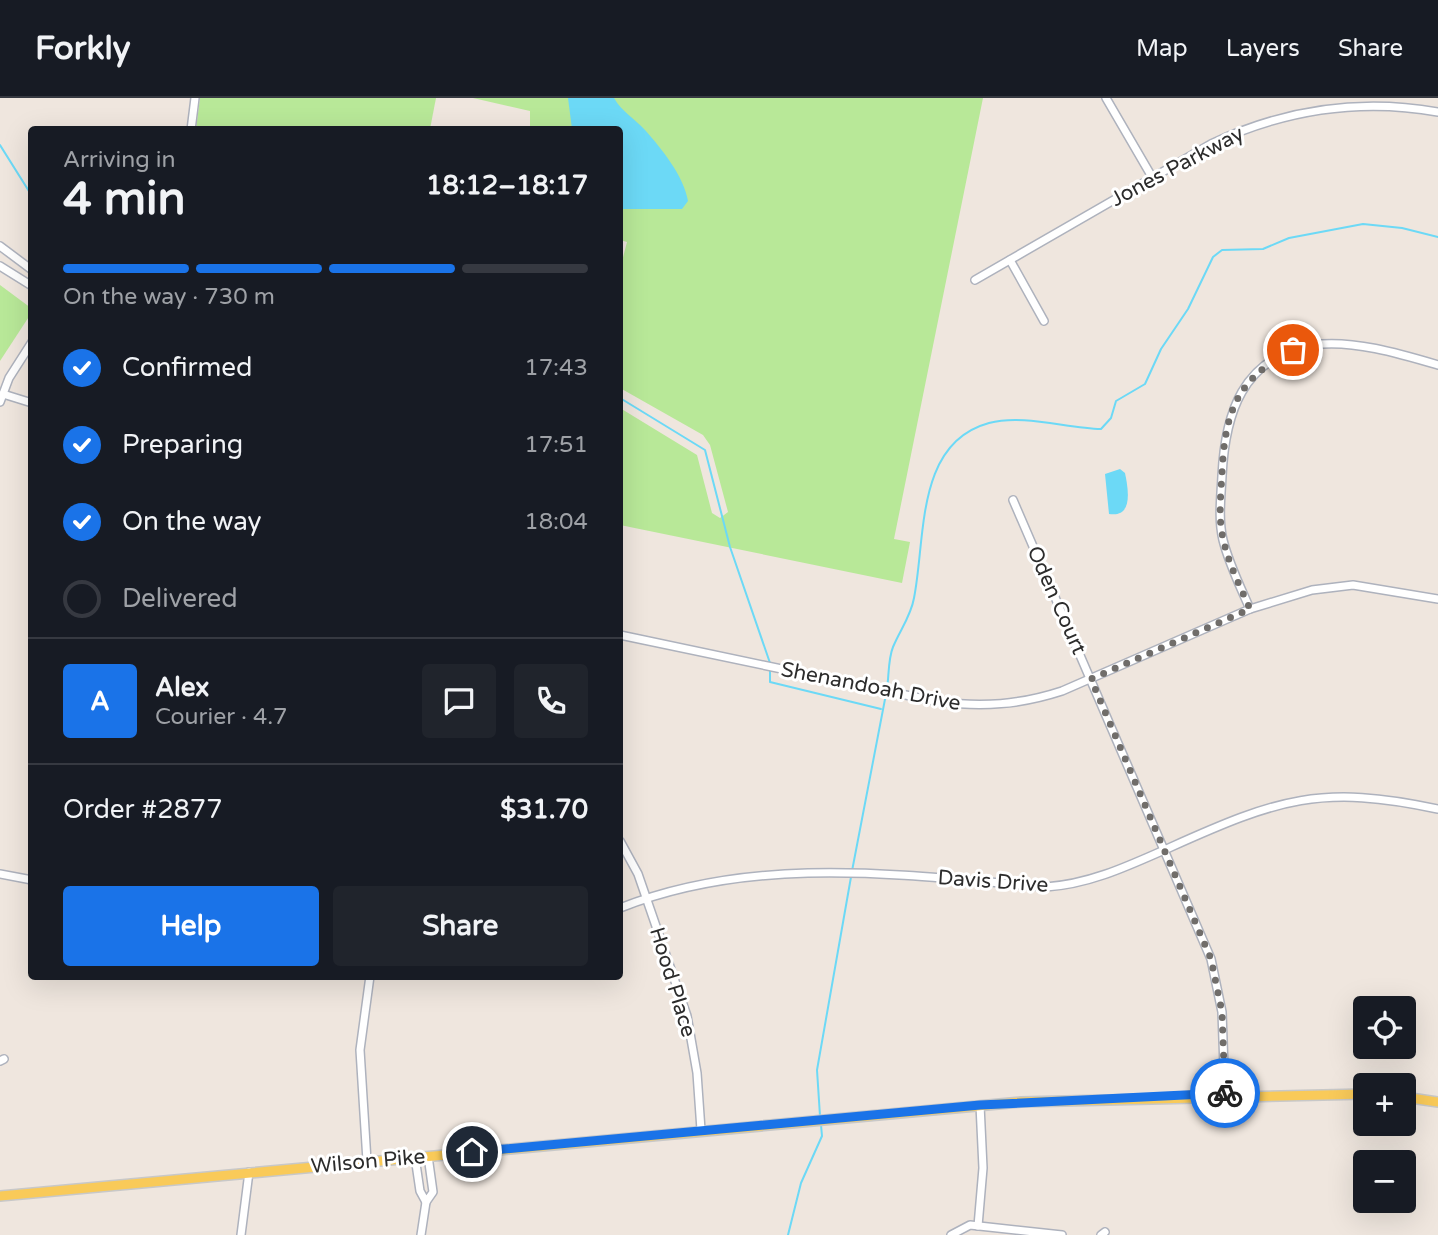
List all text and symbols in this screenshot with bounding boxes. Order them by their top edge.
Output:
text: Forkly [35,29,130,68]
text: Map [1136,34,1188,63]
text: Layers [1226,34,1300,63]
text: Share [1338,34,1403,63]
street label: Jones Parkway [1106,121,1248,212]
text: Arriving in [63,146,176,174]
text: 18:12–18:17 [426,170,588,201]
text: 4 min [63,172,186,227]
text: On the way · 730 m [63,283,275,311]
pin [1263,320,1323,380]
icon: bag [1274,331,1312,369]
icon: check [63,349,101,387]
text: Confirmed [122,352,252,383]
text: 17:43 [524,354,588,382]
icon: check [63,426,101,464]
text: Preparing [122,429,243,460]
text: 17:51 [524,431,588,459]
icon: check [63,503,101,541]
text: On the way [122,506,262,537]
text: 18:04 [524,508,588,536]
street label: Oden Court [1022,542,1092,658]
text: Delivered [122,583,238,614]
street label: Shenandoah Drive [779,657,963,716]
button: chat [422,664,496,738]
button: phone [514,664,588,738]
text: Alex [155,672,209,703]
text: A [90,686,110,717]
text: Courier · 4.7 [155,703,288,731]
text: Order #2877 [63,794,223,825]
text: $31.70 [500,794,588,825]
street label: Davis Drive [937,865,1049,898]
button: Help [63,886,319,966]
button: Share [333,886,588,966]
street label: Hood Place [644,924,701,1040]
map controls [1353,996,1416,1213]
button: locate [1353,996,1416,1059]
courier [1190,1058,1260,1128]
button: + [1353,1073,1416,1136]
icon: bike [1206,1074,1244,1112]
pin [442,1122,502,1182]
icon: home [453,1133,491,1171]
street label: Wilson Pike [310,1144,426,1179]
button: − [1353,1150,1416,1213]

